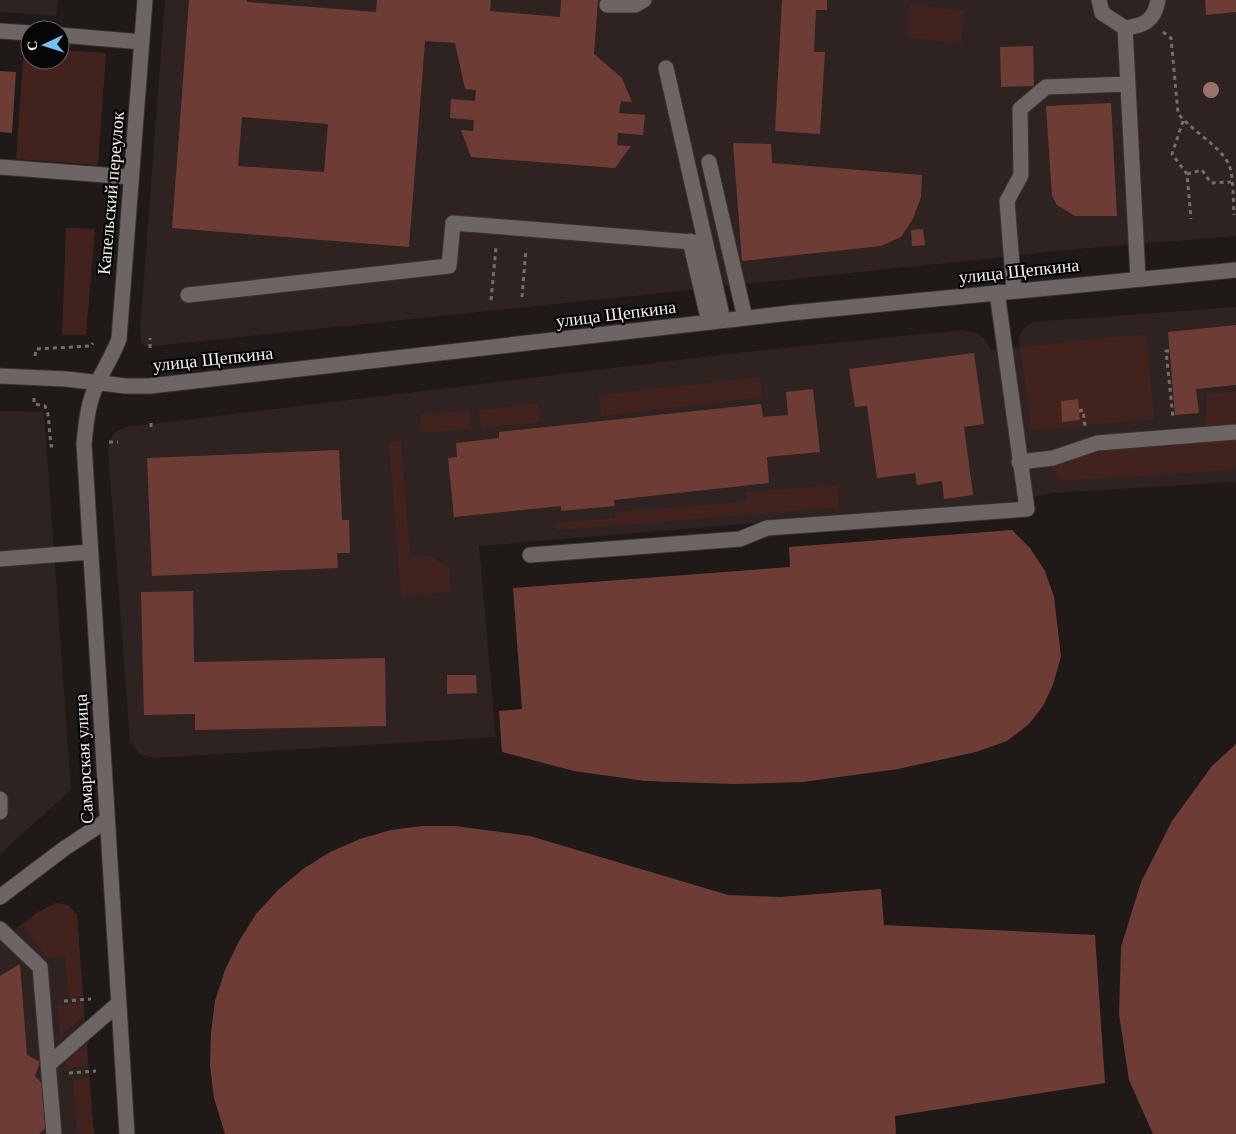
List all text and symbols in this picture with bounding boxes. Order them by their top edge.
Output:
north arrow [20,20,70,70]
text: С [25,40,40,51]
street label: Капельский переулок [94,110,128,276]
street label: улица Щепкина [958,255,1080,287]
street label: улица Щепкина [555,297,677,331]
street label: улица Щепкина [152,343,274,375]
street label: Самарская улица [71,694,97,824]

